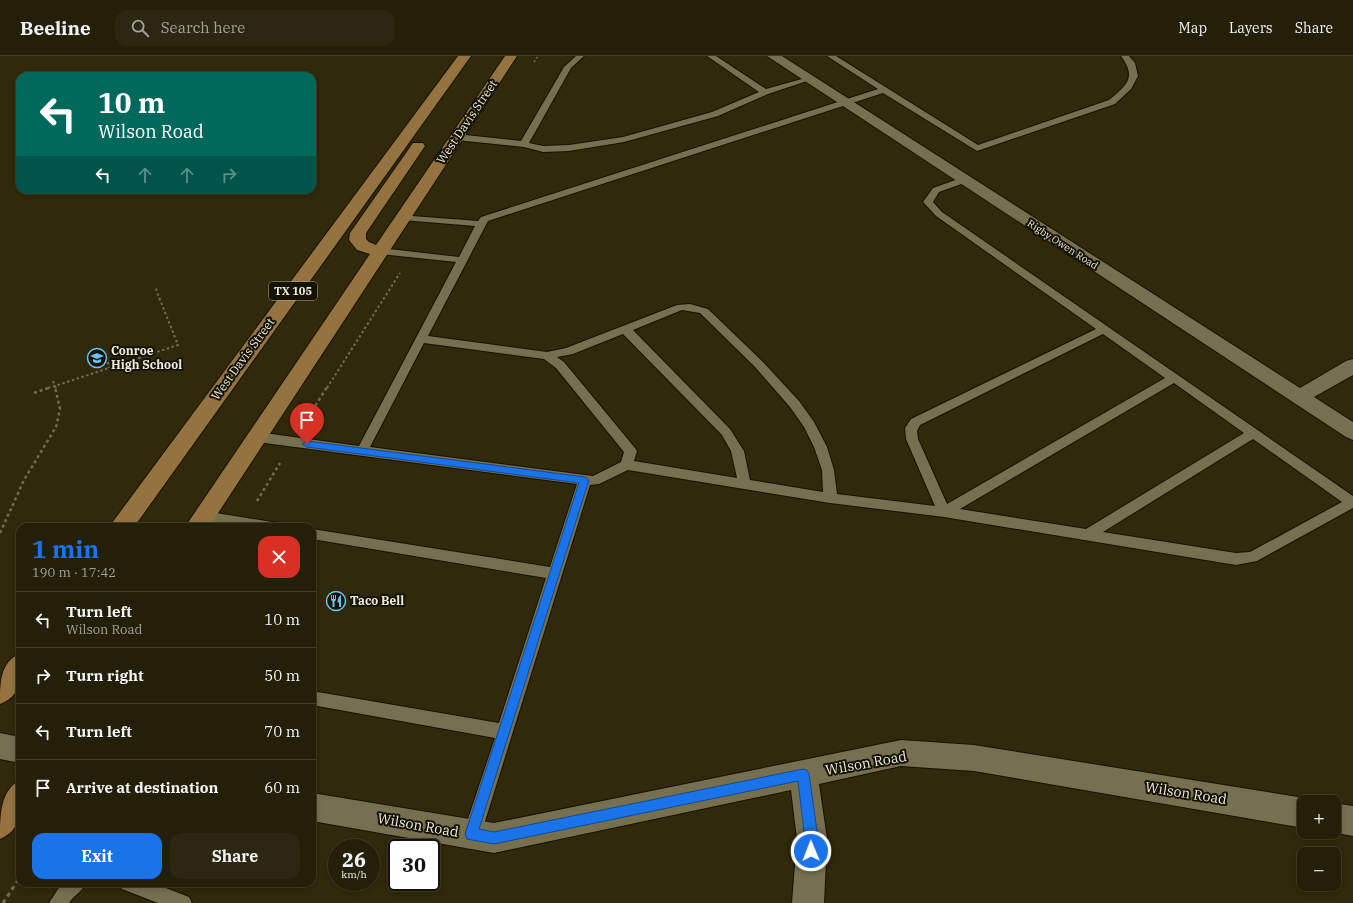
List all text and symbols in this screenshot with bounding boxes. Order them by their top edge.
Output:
search box [115,10,395,46]
text: Beeline [20,16,91,40]
icon: search [129,17,151,39]
text: Search here [161,18,245,37]
text: Map [1179,19,1207,37]
text: Layers [1229,19,1273,37]
text: Share [1295,19,1333,37]
street label: West Davis Street [433,77,500,166]
text: 10 m [98,84,165,121]
icon: left [32,88,84,140]
text: Wilson Road [98,120,204,143]
icon: left [92,164,114,186]
icon: ahead [134,164,156,186]
icon: ahead [176,164,198,186]
icon: right [218,164,240,186]
street label: Rigby Owen Road [1025,217,1101,272]
road number: TX 105 [269,282,317,300]
street label: West Davis Street [208,315,277,403]
place label: Conroe High School [111,343,182,372]
school or university icon: Conroe High School [86,347,108,369]
pin [290,403,324,444]
icon: arrive [296,409,318,431]
text: 1 min [32,533,99,565]
button: close [258,536,300,578]
text: 190 m · 17:42 [32,564,116,581]
restaurant icon: Taco Bell [325,590,347,612]
place label: Taco Bell [350,593,404,608]
text: Turn left [66,602,132,621]
icon: left [32,609,54,631]
text: 10 m [264,610,300,629]
text: Wilson Road [66,621,142,638]
icon: right [32,665,54,687]
text: Turn right [66,666,144,685]
text: 50 m [264,666,300,685]
icon: left [32,721,54,743]
text: Turn left [66,722,132,741]
text: 70 m [264,722,300,741]
street label: Wilson Road [824,747,909,779]
icon: arrive [32,777,54,799]
text: Arrive at destination [66,778,218,797]
text: 60 m [264,778,300,797]
street label: Wilson Road [1144,778,1229,808]
map controls [1297,795,1341,891]
button: + [1297,795,1341,839]
street label: Wilson Road [376,809,461,841]
position arrow [790,830,832,872]
button: Exit [32,833,162,879]
button: Share [170,833,300,879]
speed limit sign: 30 [388,839,440,891]
text: 26 [342,846,366,873]
button: − [1297,847,1341,891]
text: km/h [341,868,367,881]

